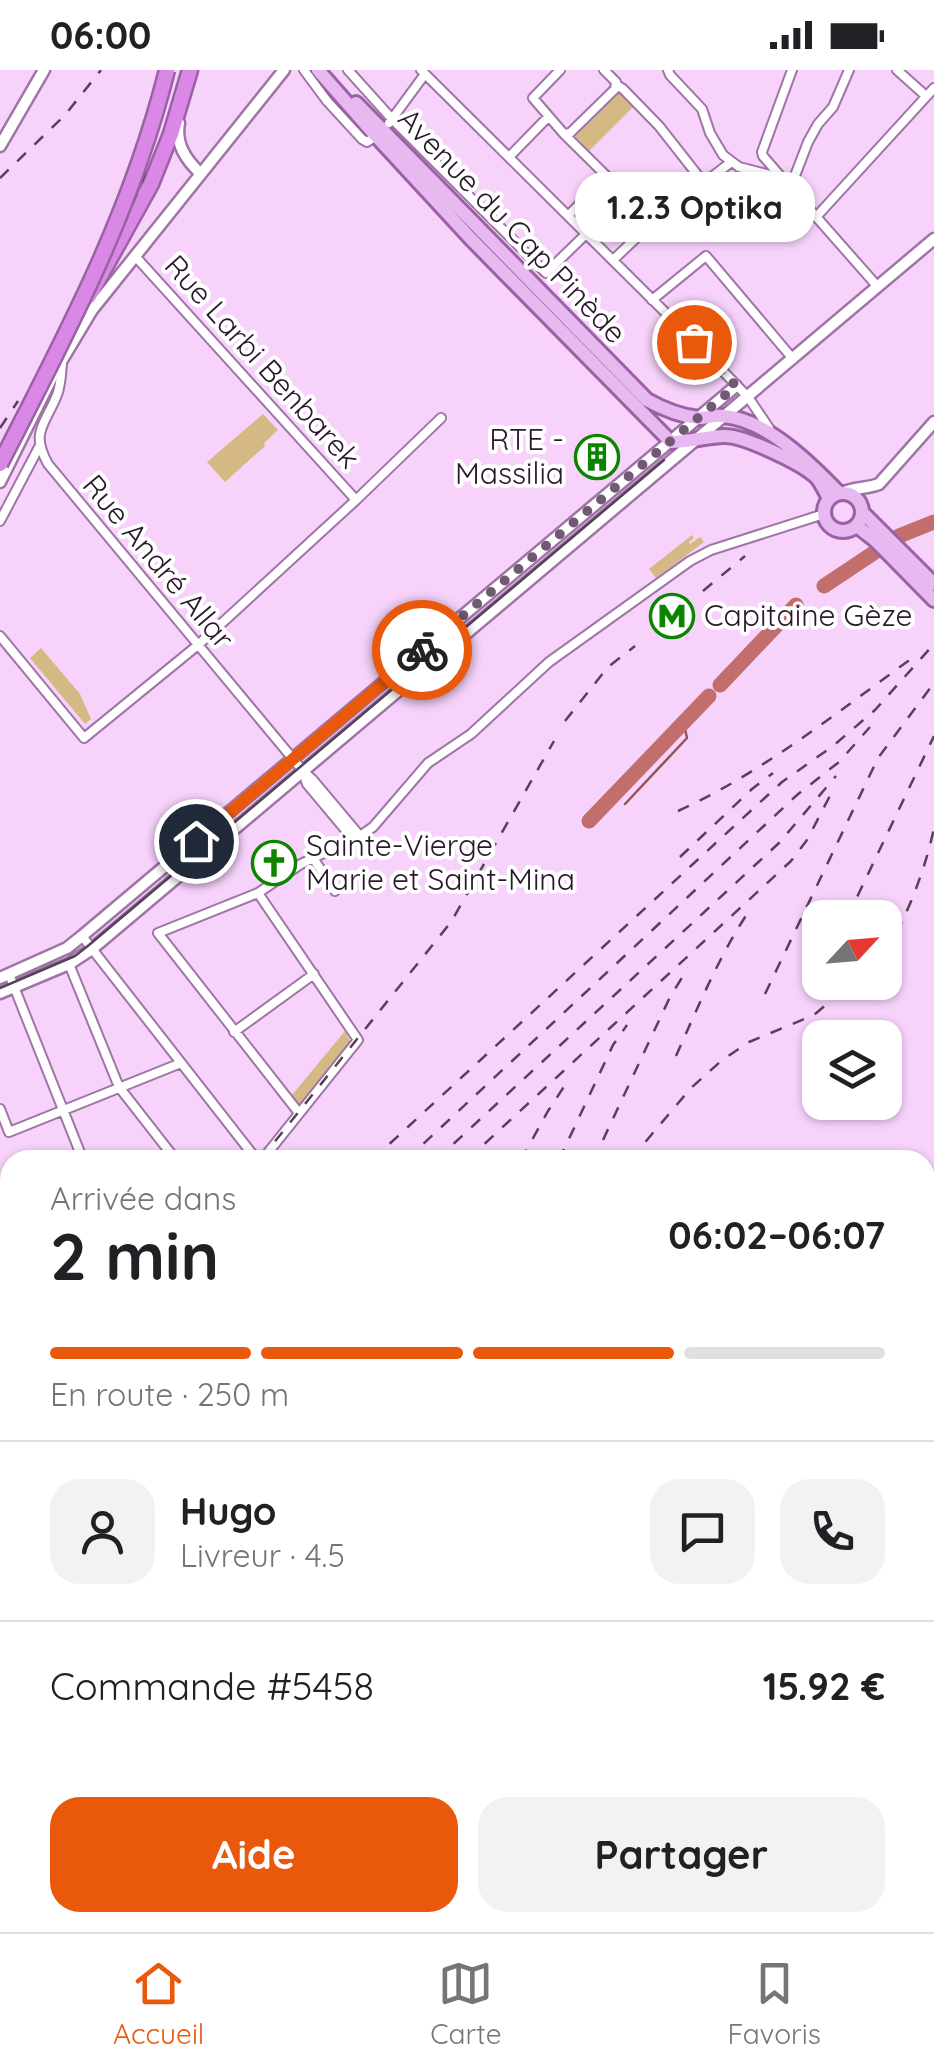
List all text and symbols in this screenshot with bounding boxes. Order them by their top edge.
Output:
text: 06:00 [50,11,151,59]
street label: Avenue du Cap Pinède [390,100,635,351]
callout: 1.2.3 Optika [574,172,814,242]
text: 1.2.3 Optika [607,187,783,227]
street label: Rue Larbi Benbarek [157,247,369,476]
pin [652,300,737,385]
icon: bag [667,315,722,370]
place label: RTE - Massilia [455,420,564,492]
building icon: RTE - Massilia [574,434,620,480]
street label: Rue André Allar [75,466,243,657]
metro station icon: Capitaine Gèze [649,593,695,639]
place label: Capitaine Gèze [704,596,912,634]
courier [372,600,472,700]
icon: bike [395,623,450,678]
pin [154,799,239,884]
icon: home [169,814,224,869]
place label: Sainte-Vierge Marie et Saint-Mina [306,826,575,898]
church icon: Sainte-Vierge Marie et Saint-Mina [251,840,297,886]
north arrow [802,900,902,1000]
map controls [802,900,902,1120]
button: layers [802,1020,902,1120]
text: Arrivée dans [50,1178,236,1218]
text: 06:02–06:07 [668,1211,885,1259]
text: 2 min [50,1215,219,1296]
text: En route · 250 m [50,1374,289,1414]
button: person [50,1479,155,1584]
button: chat [650,1479,755,1584]
button: phone [780,1479,885,1584]
text: Hugo [180,1487,276,1535]
text: Livreur · 4.5 [180,1535,345,1575]
text: Commande #5458 [50,1662,374,1710]
text: 15.92 € [763,1662,885,1710]
button: Aide [50,1797,458,1912]
button: Partager [478,1797,885,1912]
tab: Accueil [113,1956,204,2051]
tab: Carte [430,1956,502,2051]
tab: Favoris [728,1956,821,2051]

